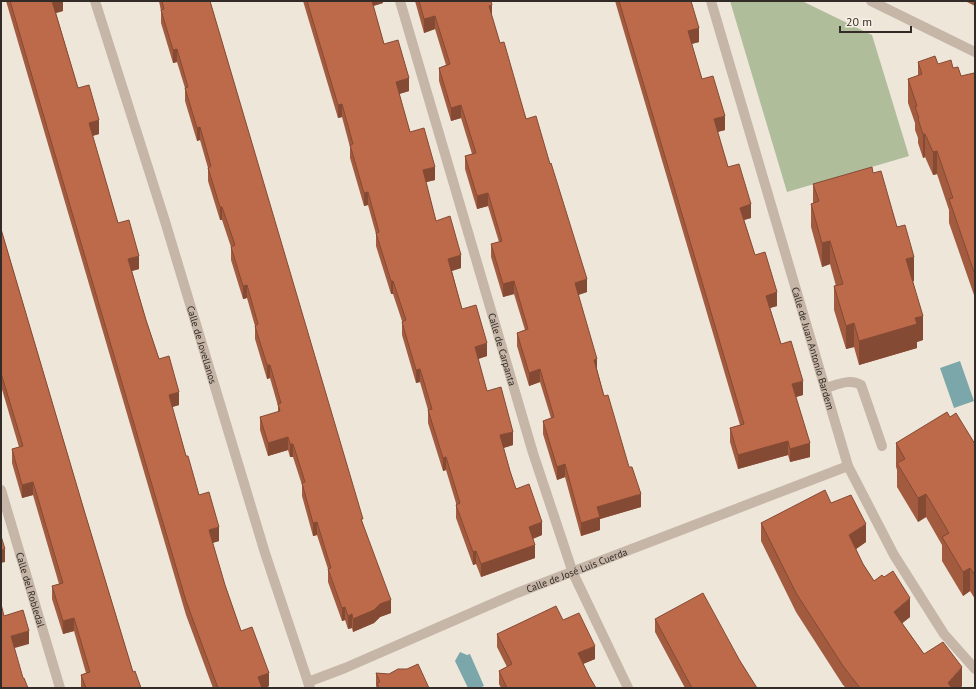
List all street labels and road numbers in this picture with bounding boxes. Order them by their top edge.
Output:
street label: Calle de Juan Antonio Bardem [789,285,838,411]
street label: Calle de Jovellanos [184,304,220,385]
street label: Calle de Carpanta [486,311,519,387]
street label: Calle de José Luis Cuerda [524,545,629,595]
street label: Calle del Robledal [13,551,48,629]

